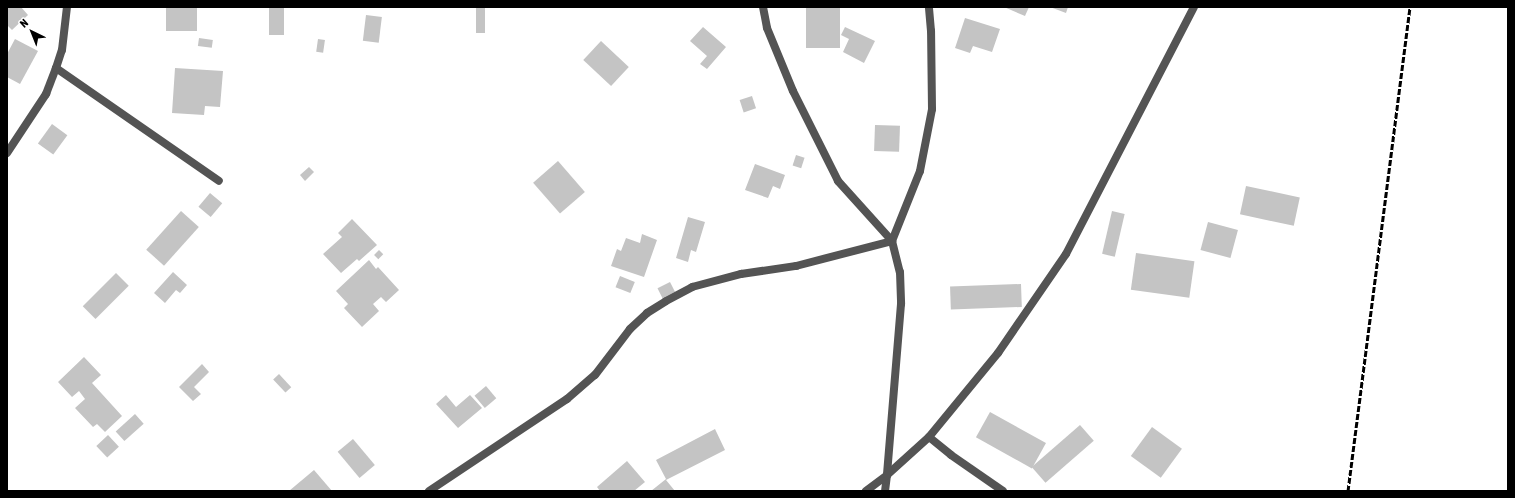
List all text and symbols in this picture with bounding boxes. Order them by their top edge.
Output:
north arrow [12,12,52,52]
text: N [17,17,30,30]

